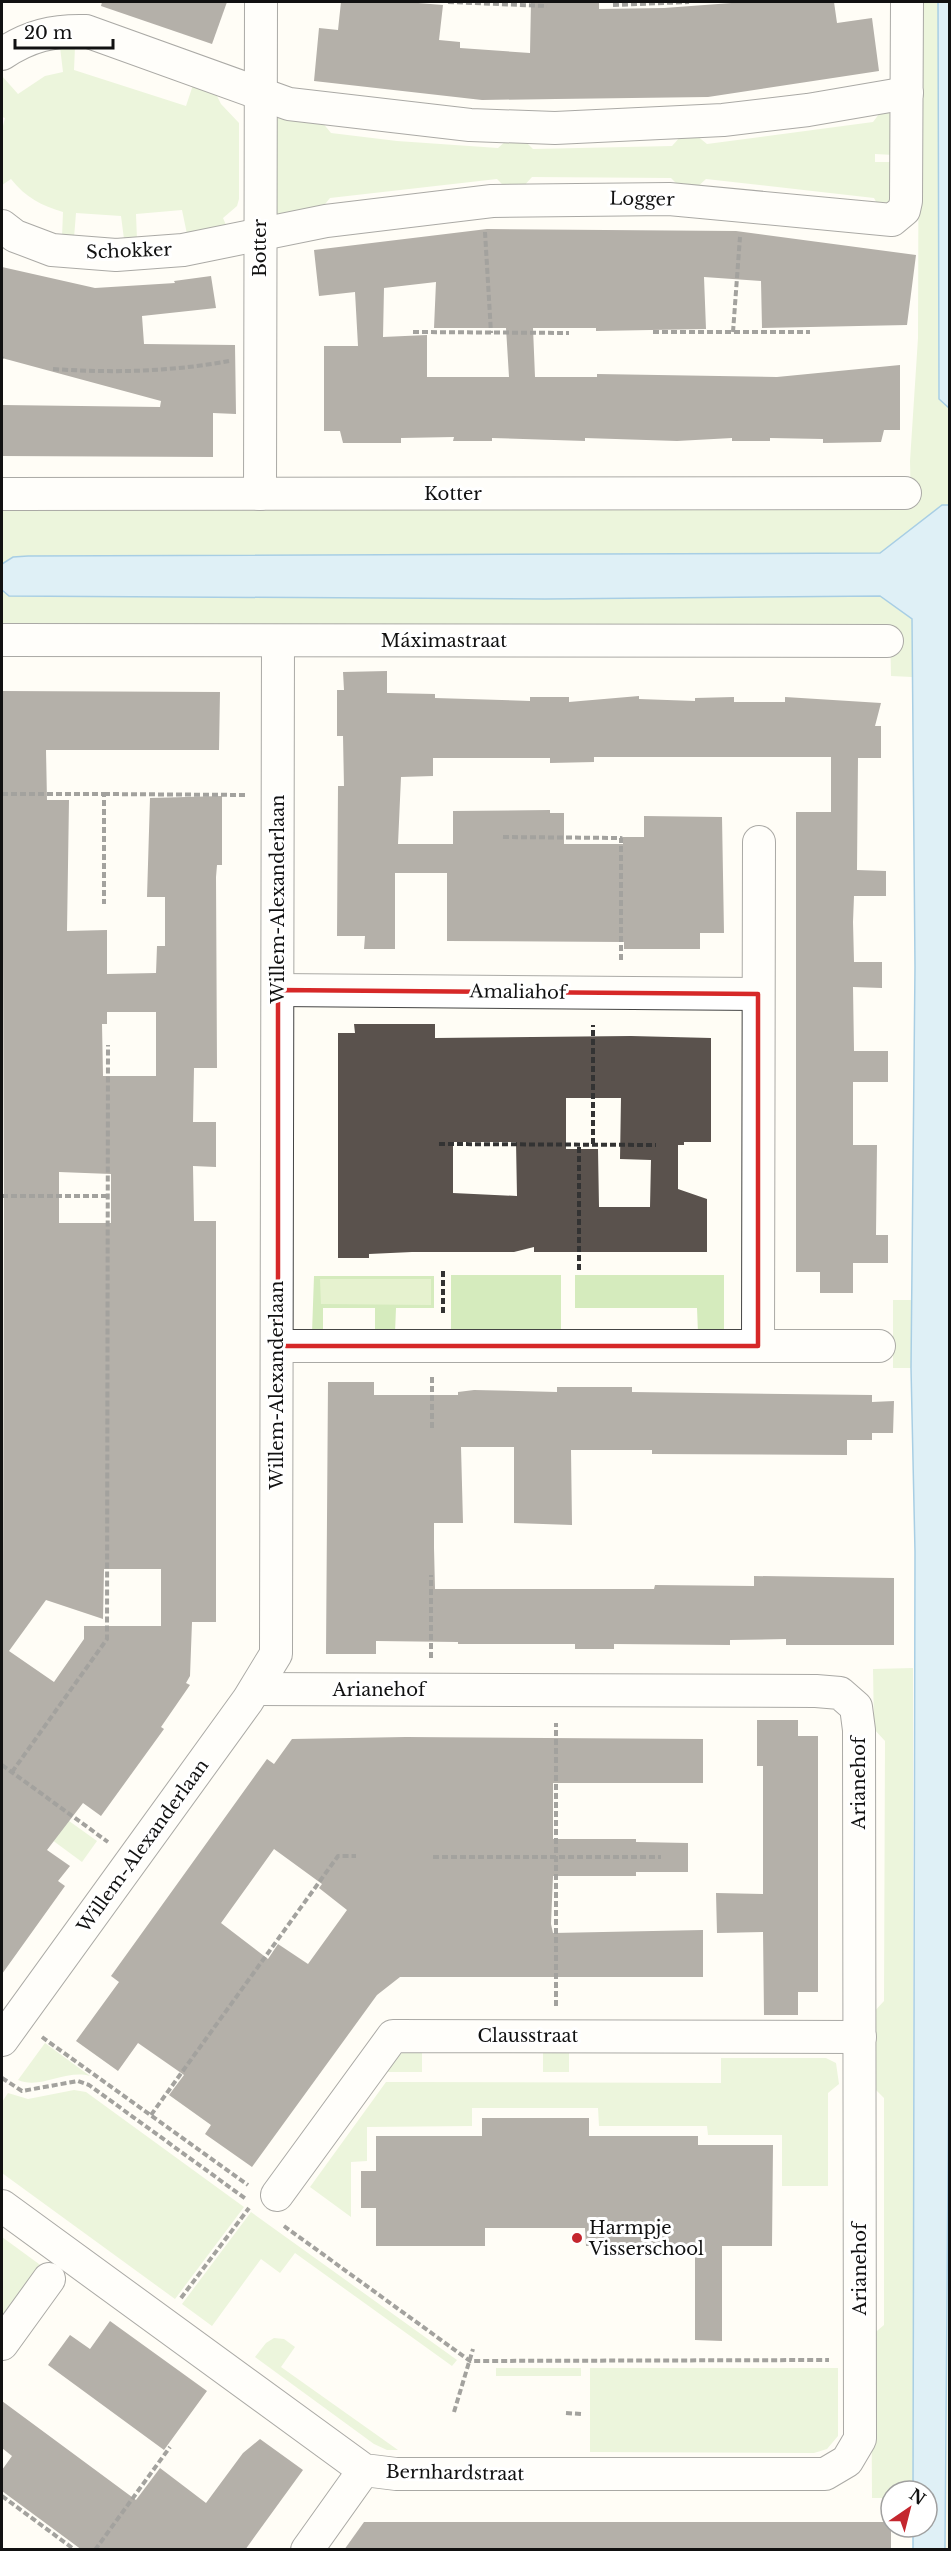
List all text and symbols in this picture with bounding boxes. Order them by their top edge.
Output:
scale bar [15,12,112,50]
text: 20 m [24,22,72,44]
street label: Logger [609,187,675,211]
street label: Botter [249,219,271,277]
street label: Schokker [86,238,173,263]
street label: Kotter [424,483,482,505]
street label: Máximastraat [381,630,507,652]
street label: Willem-Alexanderlaan [267,794,289,1005]
street label: Amaliahof [468,980,569,1004]
street label: Willem-Alexanderlaan [266,1280,288,1491]
street label: Arianehof [332,1679,428,1701]
street label: Arianehof [848,1734,870,1830]
street label: Willem-Alexanderlaan [72,1755,213,1938]
street label: Clausstraat [478,2025,579,2047]
place label: Harmpje Visserschool [588,2217,704,2260]
street label: Arianehof [849,2220,871,2316]
marker: Harmpje Visserschool [570,2231,584,2245]
street label: Bernhardstraat [386,2461,525,2485]
north arrow [879,2479,939,2539]
text: N [906,2484,930,2509]

